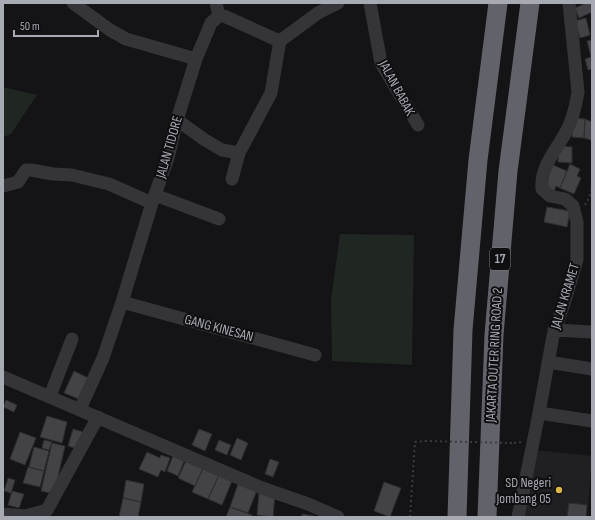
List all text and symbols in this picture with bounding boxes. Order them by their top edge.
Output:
scale bar [14,12,98,38]
text: 50 m [20,19,40,34]
street label: JALAN BABAK [375,57,419,119]
street label: JALAN TIDORE [152,114,186,181]
road number: 17 [490,248,510,270]
street label: JALAN KRAMET [547,261,583,332]
street label: JAKARTA OUTER RING ROAD 2 [482,287,506,424]
street label: GANG KINESAN [183,311,255,345]
place label: SD Negeri Jombang 05 [495,474,551,507]
marker: SD Negeri Jombang 05 [554,485,564,495]

